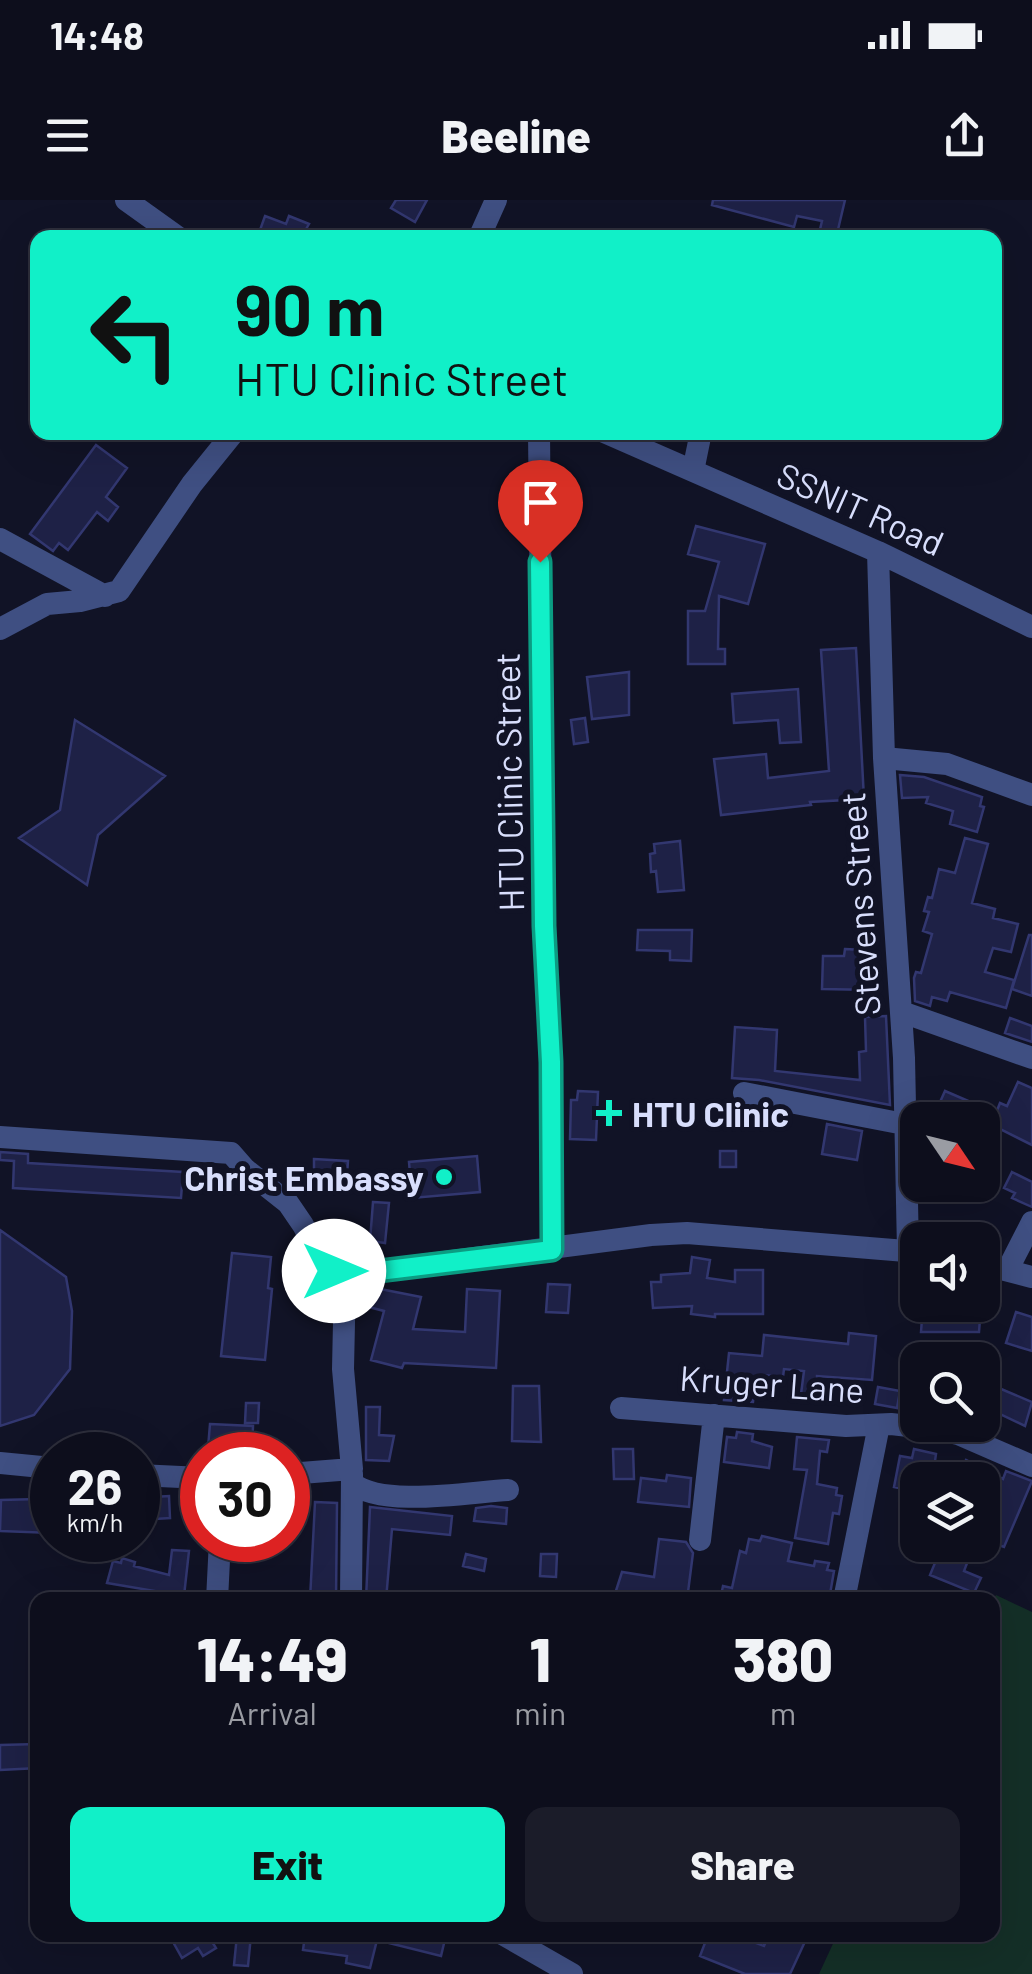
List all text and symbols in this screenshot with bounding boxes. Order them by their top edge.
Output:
text: 14:48 [50,12,144,58]
icon: menu [40,108,95,163]
text: Beeline [441,108,591,162]
icon: share [937,108,992,163]
text: 90 m [235,266,385,350]
icon: left [70,270,200,400]
text: HTU Clinic Street [235,351,568,405]
street label: SSNIT Road [771,453,951,563]
pin [498,460,583,563]
icon: arrive [513,475,568,530]
street label: HTU Clinic Street [485,652,531,912]
street label: Stevens Street [830,791,888,1017]
place label: HTU Clinic [632,1092,789,1134]
marker: HTU Clinic [596,1100,622,1126]
north arrow [900,1102,1000,1202]
map controls [900,1102,1000,1562]
place label: Christ Embassy [184,1156,424,1198]
marker: Christ Embassy [433,1166,455,1188]
position arrow [282,1219,386,1323]
button: sound [900,1222,1000,1322]
button: search [900,1342,1000,1442]
street label: Kruger Lane [678,1356,866,1410]
speed limit sign: 30 [180,1432,310,1562]
text: 26 [68,1455,122,1515]
button: layers [900,1462,1000,1562]
text: km/h [67,1507,123,1537]
text: 14:49 [197,1622,347,1694]
text: 1 [530,1622,551,1694]
text: 380 [733,1622,833,1694]
text: Arrival [227,1693,317,1731]
text: min [514,1693,566,1731]
text: m [770,1693,796,1731]
button: Exit [70,1807,505,1922]
button: Share [525,1807,960,1922]

